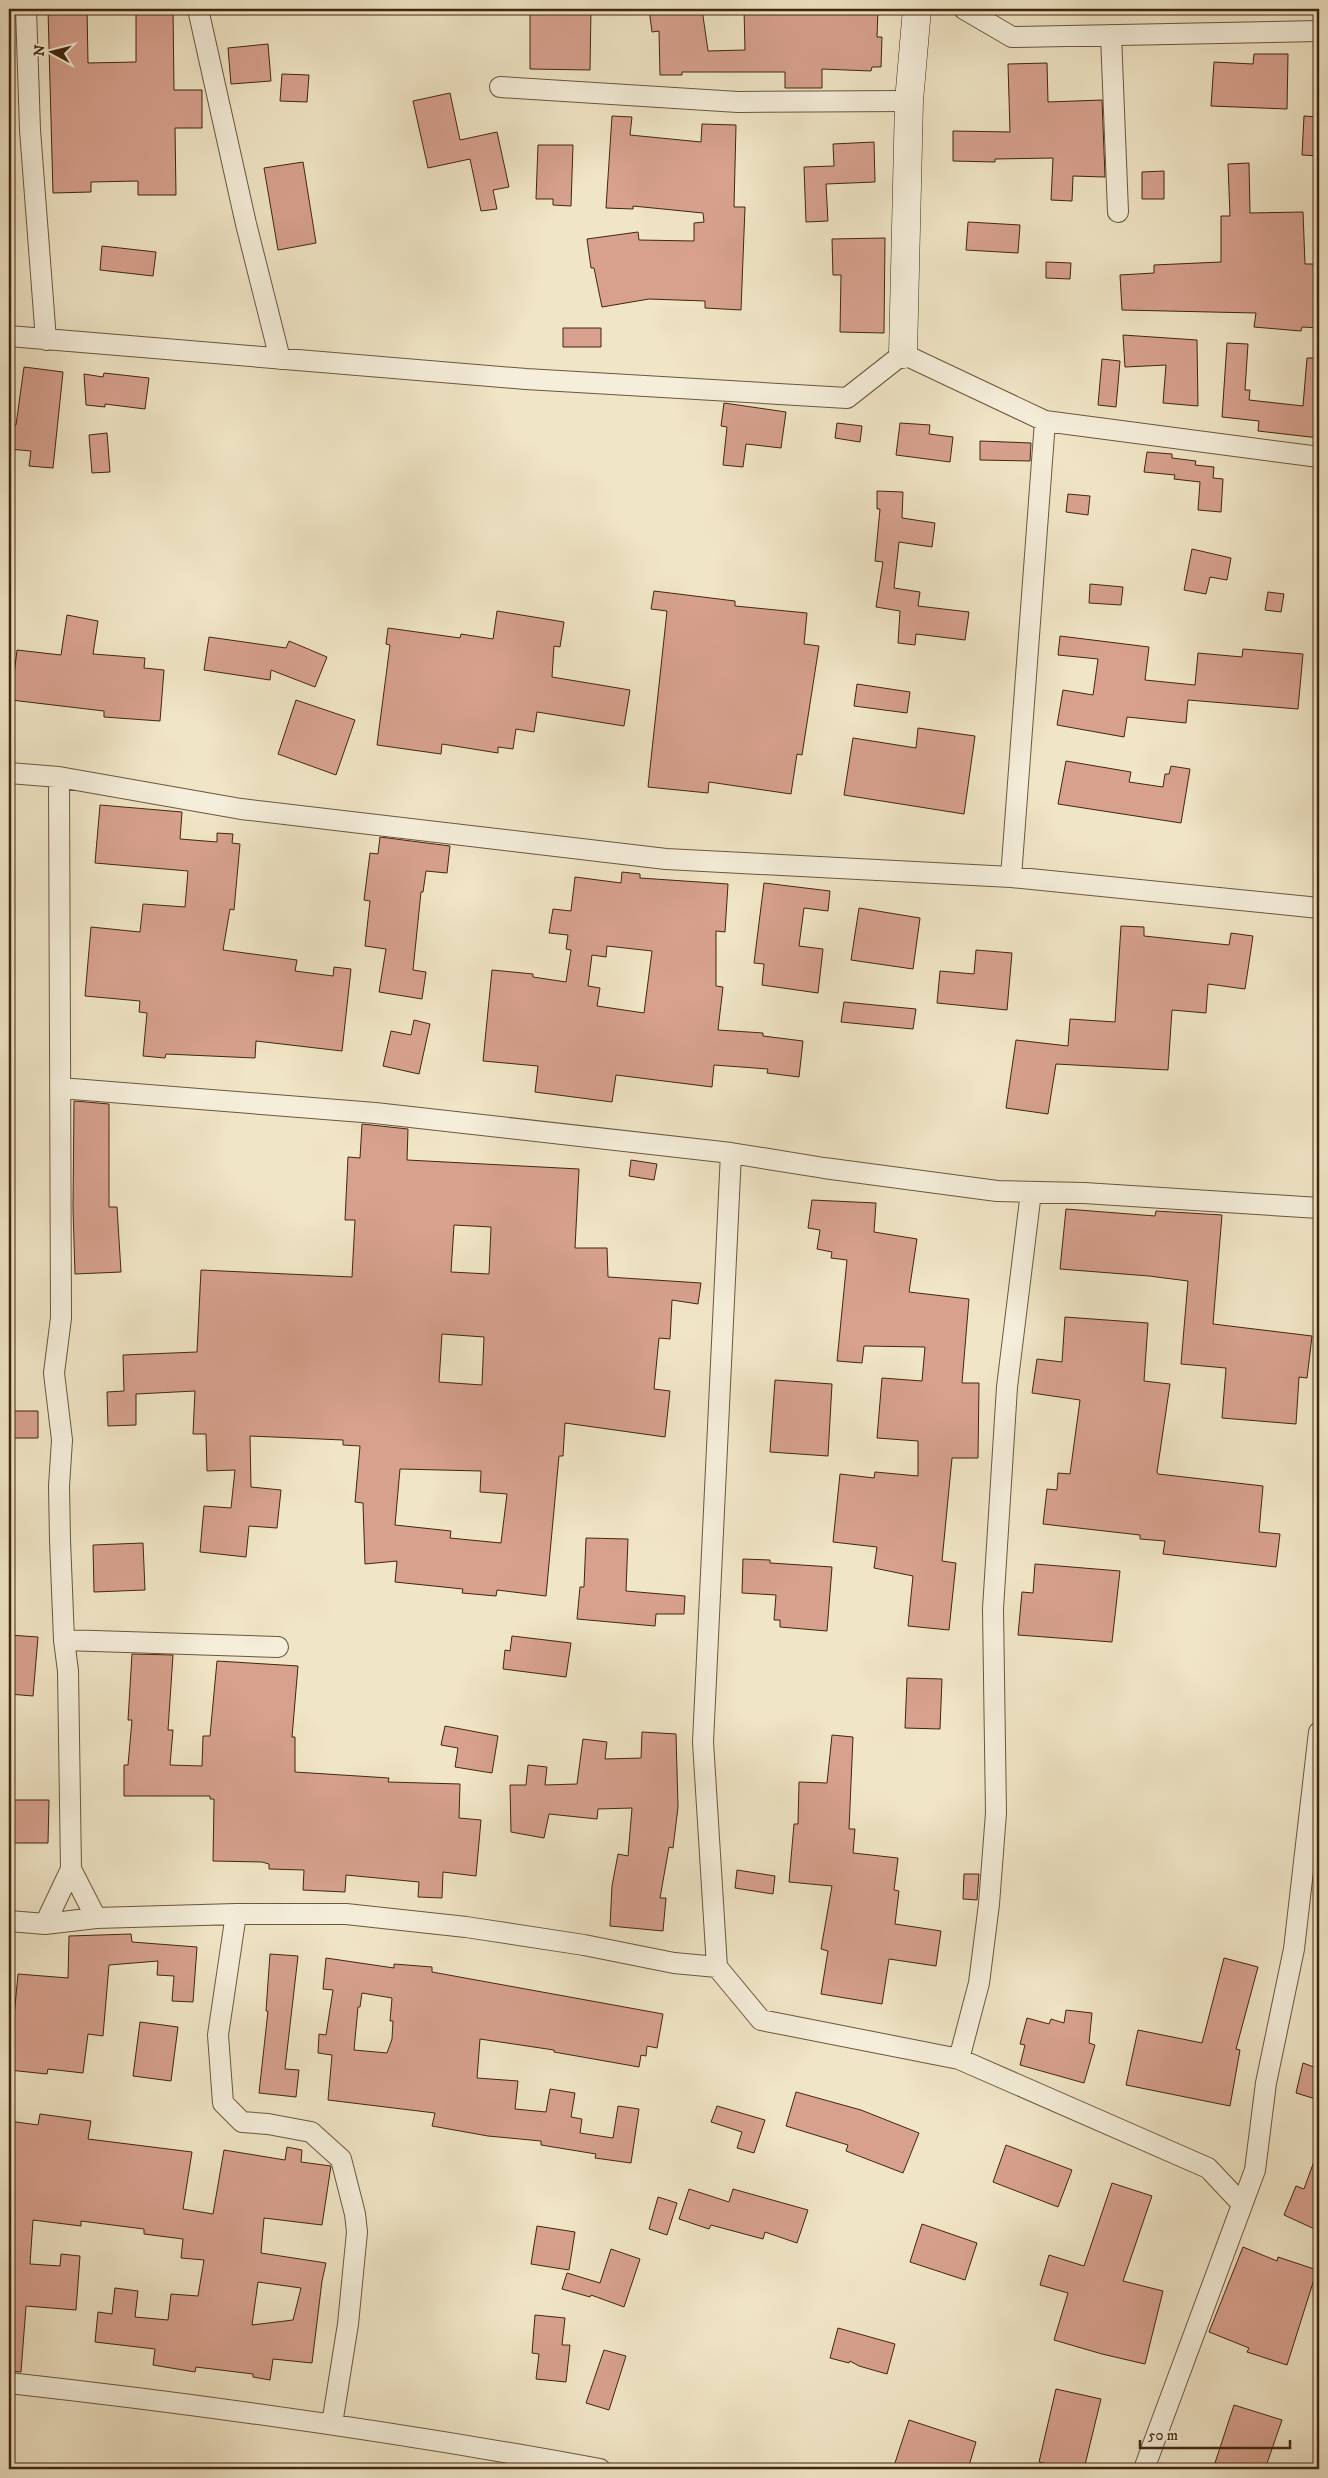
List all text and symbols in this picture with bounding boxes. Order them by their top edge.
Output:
north arrow [28,28,78,78]
text: N [30,43,50,57]
scale bar [1140,2418,1290,2450]
text: 50 m [1148,2426,1178,2445]

